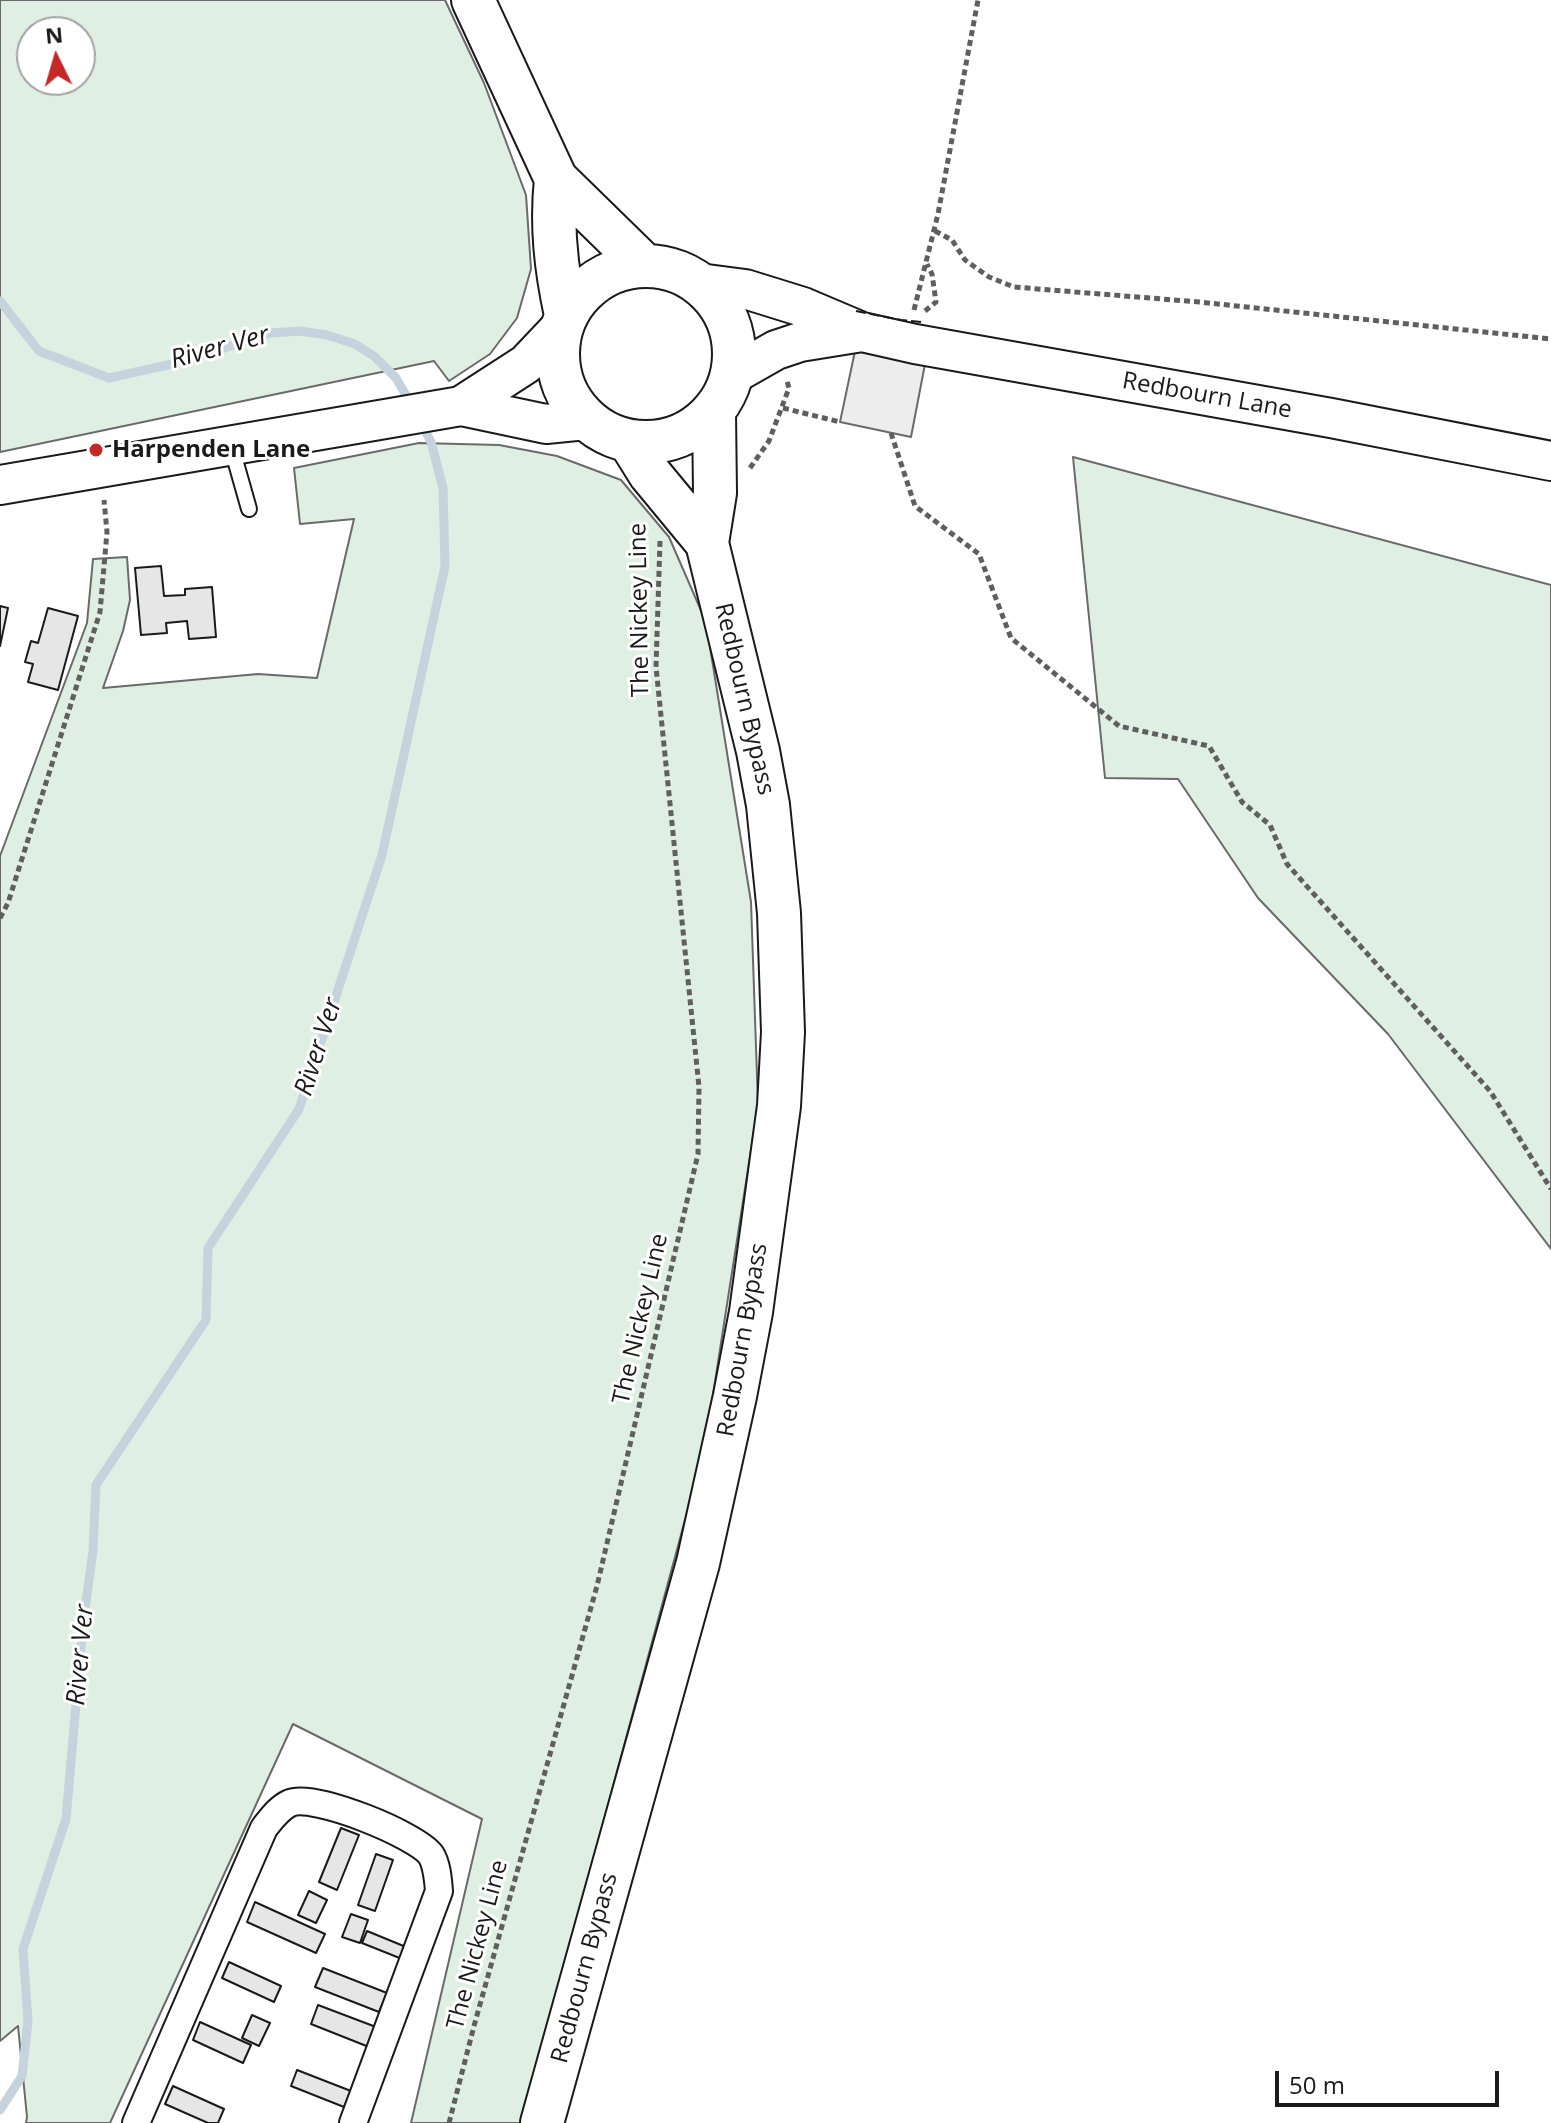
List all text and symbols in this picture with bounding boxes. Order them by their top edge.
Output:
north arrow [16,16,96,96]
text: N [44,18,64,50]
water label: River Ver [167,320,273,376]
street label: Redbourn Lane [1120,367,1294,425]
place label: Harpenden Lane [112,436,310,464]
marker: Harpenden Lane [87,441,105,459]
street label: The Nickey Line [624,523,656,697]
street label: Redbourn Bypass [708,600,780,798]
water label: River Ver [289,994,349,1100]
street label: The Nickey Line [607,1231,675,1407]
street label: Redbourn Bypass [712,1241,774,1439]
water label: River Ver [61,1603,101,1707]
street label: The Nickey Line [442,1857,514,2033]
street label: Redbourn Bypass [546,1870,624,2066]
scale bar [1279,2055,1503,2105]
text: 50 m [1289,2068,1345,2101]

